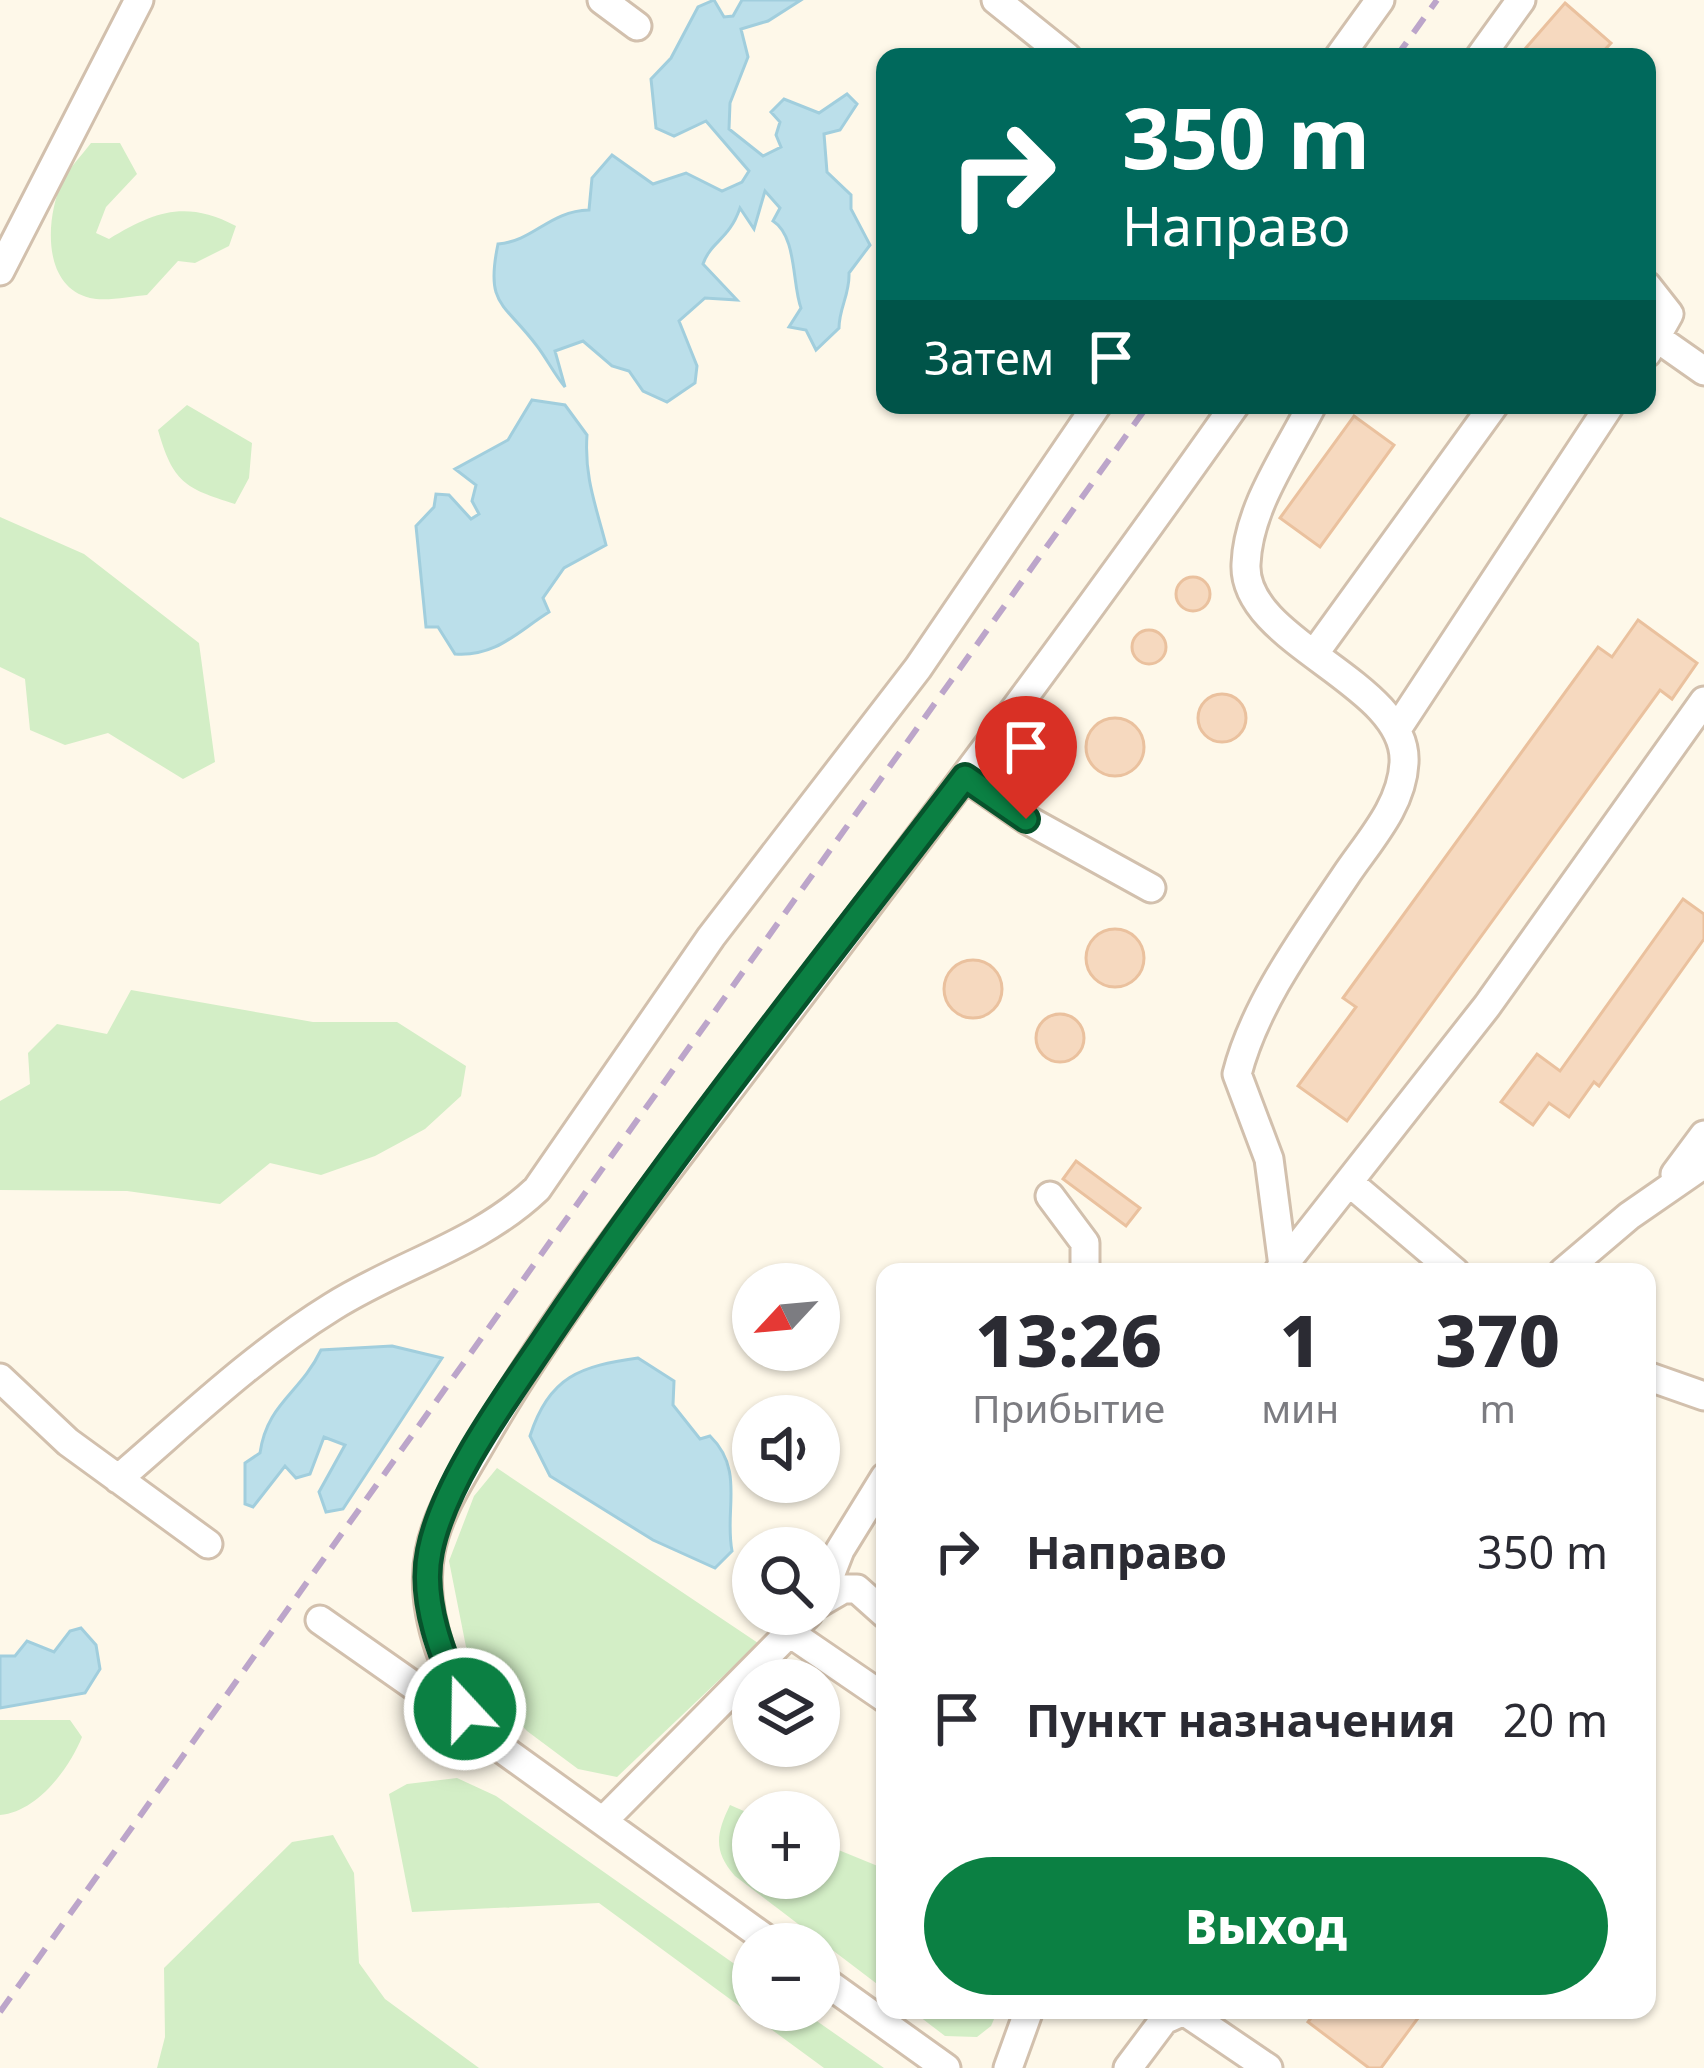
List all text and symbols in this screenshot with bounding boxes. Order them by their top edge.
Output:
text: 350 m [1122,79,1370,194]
icon: right [924,96,1080,252]
text: Направо [1122,188,1350,262]
icon: arrive [1078,324,1144,390]
text: Затем [924,327,1054,388]
pin [975,696,1077,819]
icon: arrive [993,714,1059,780]
north arrow [732,1263,840,1371]
map controls [732,1263,840,2031]
text: 13:26 [975,1290,1162,1388]
text: 1 [1279,1290,1321,1388]
text: 370 [1435,1290,1560,1388]
text: Прибытие [972,1381,1165,1434]
text: мин [1261,1381,1339,1434]
text: m [1479,1381,1516,1434]
button: sound [732,1395,840,1503]
icon: right [924,1518,990,1584]
text: Направо [1026,1521,1227,1582]
text: 350 m [1477,1521,1608,1582]
button: search [732,1527,840,1635]
position arrow [402,1646,528,1772]
button: layers [732,1659,840,1767]
icon: arrive [924,1686,990,1752]
text: Пункт назначения [1026,1689,1456,1750]
text: 20 m [1503,1689,1608,1750]
button: + [732,1791,840,1899]
button: Выход [924,1857,1608,1995]
button: − [732,1923,840,2031]

